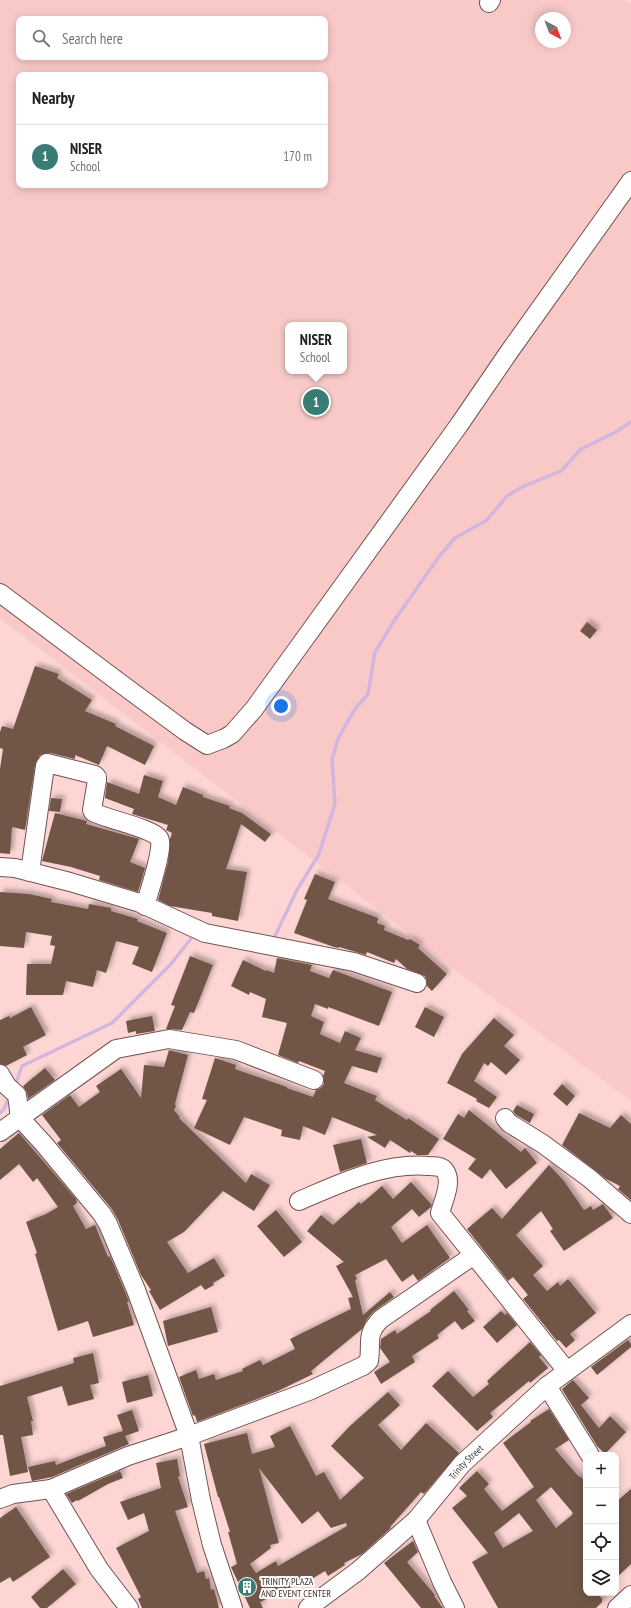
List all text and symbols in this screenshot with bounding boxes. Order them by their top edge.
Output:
north arrow [535,12,571,48]
search box [16,16,328,60]
icon: search [30,27,52,49]
text: Search here [62,29,123,48]
text: Nearby [32,87,75,109]
text: NISER [70,139,102,158]
text: 1 [42,148,48,165]
text: 170 m [283,148,312,165]
text: School [70,158,100,175]
popup [285,322,347,374]
text: NISER [300,330,332,349]
text: School [300,349,330,366]
pin: 1 [303,387,329,417]
your location [271,696,291,716]
street label: Trinity Street [446,1442,486,1482]
map controls [583,1452,619,1596]
button: + [583,1452,619,1488]
button: − [583,1488,619,1524]
button: locate [583,1524,619,1560]
button: layers [583,1560,619,1596]
place label: TRINITY PLAZA AND EVENT CENTER [261,1575,331,1600]
building icon: TRINITY PLAZA AND EVENT CENTER [236,1576,258,1598]

